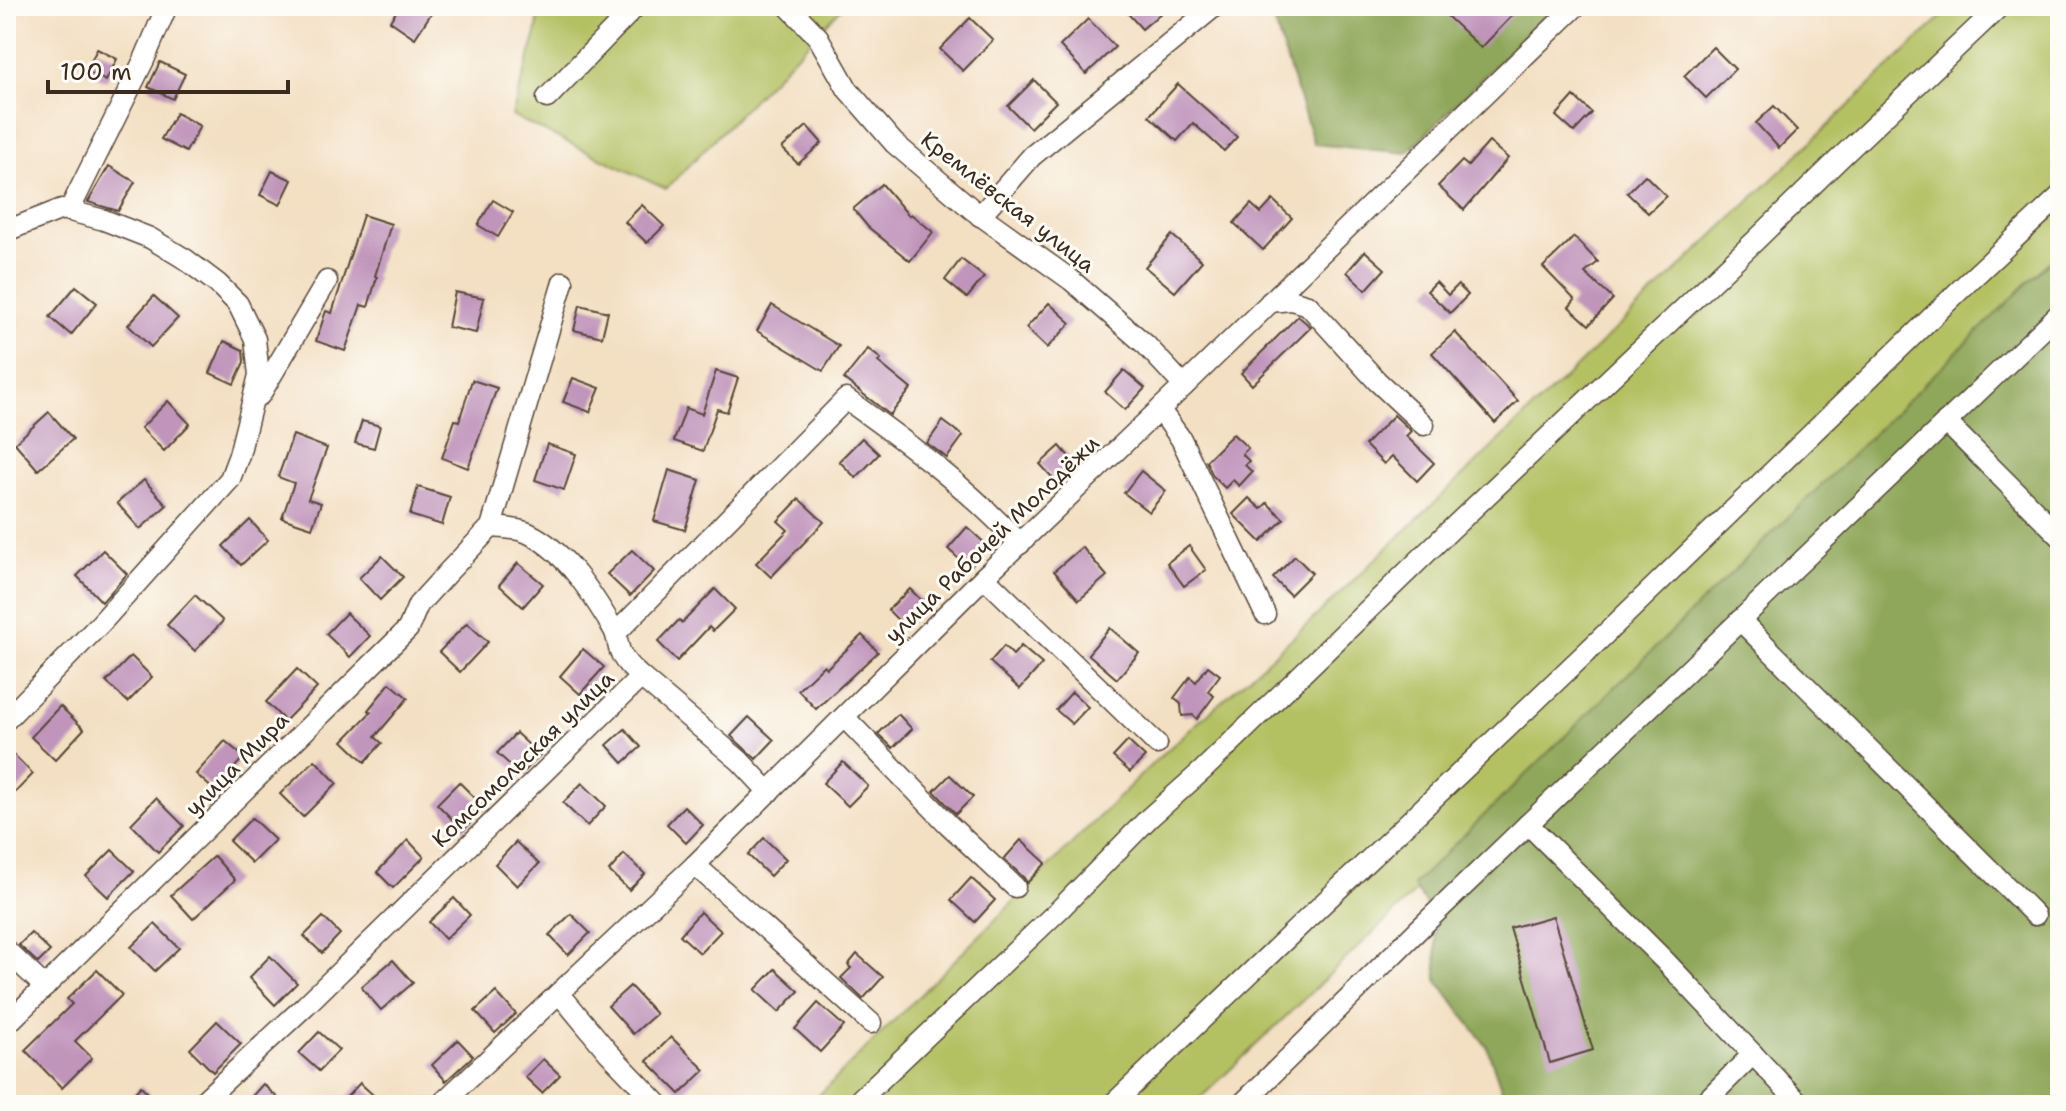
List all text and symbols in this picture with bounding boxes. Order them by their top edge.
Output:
scale bar [48,44,288,94]
text: 100 m [60,56,132,88]
street label: Кремлёвская улица [915,125,1101,279]
street label: улица Рабочей Молодёжи [879,429,1105,649]
street label: Комсомольская улица [426,664,621,854]
street label: улица Мира [179,706,295,822]

